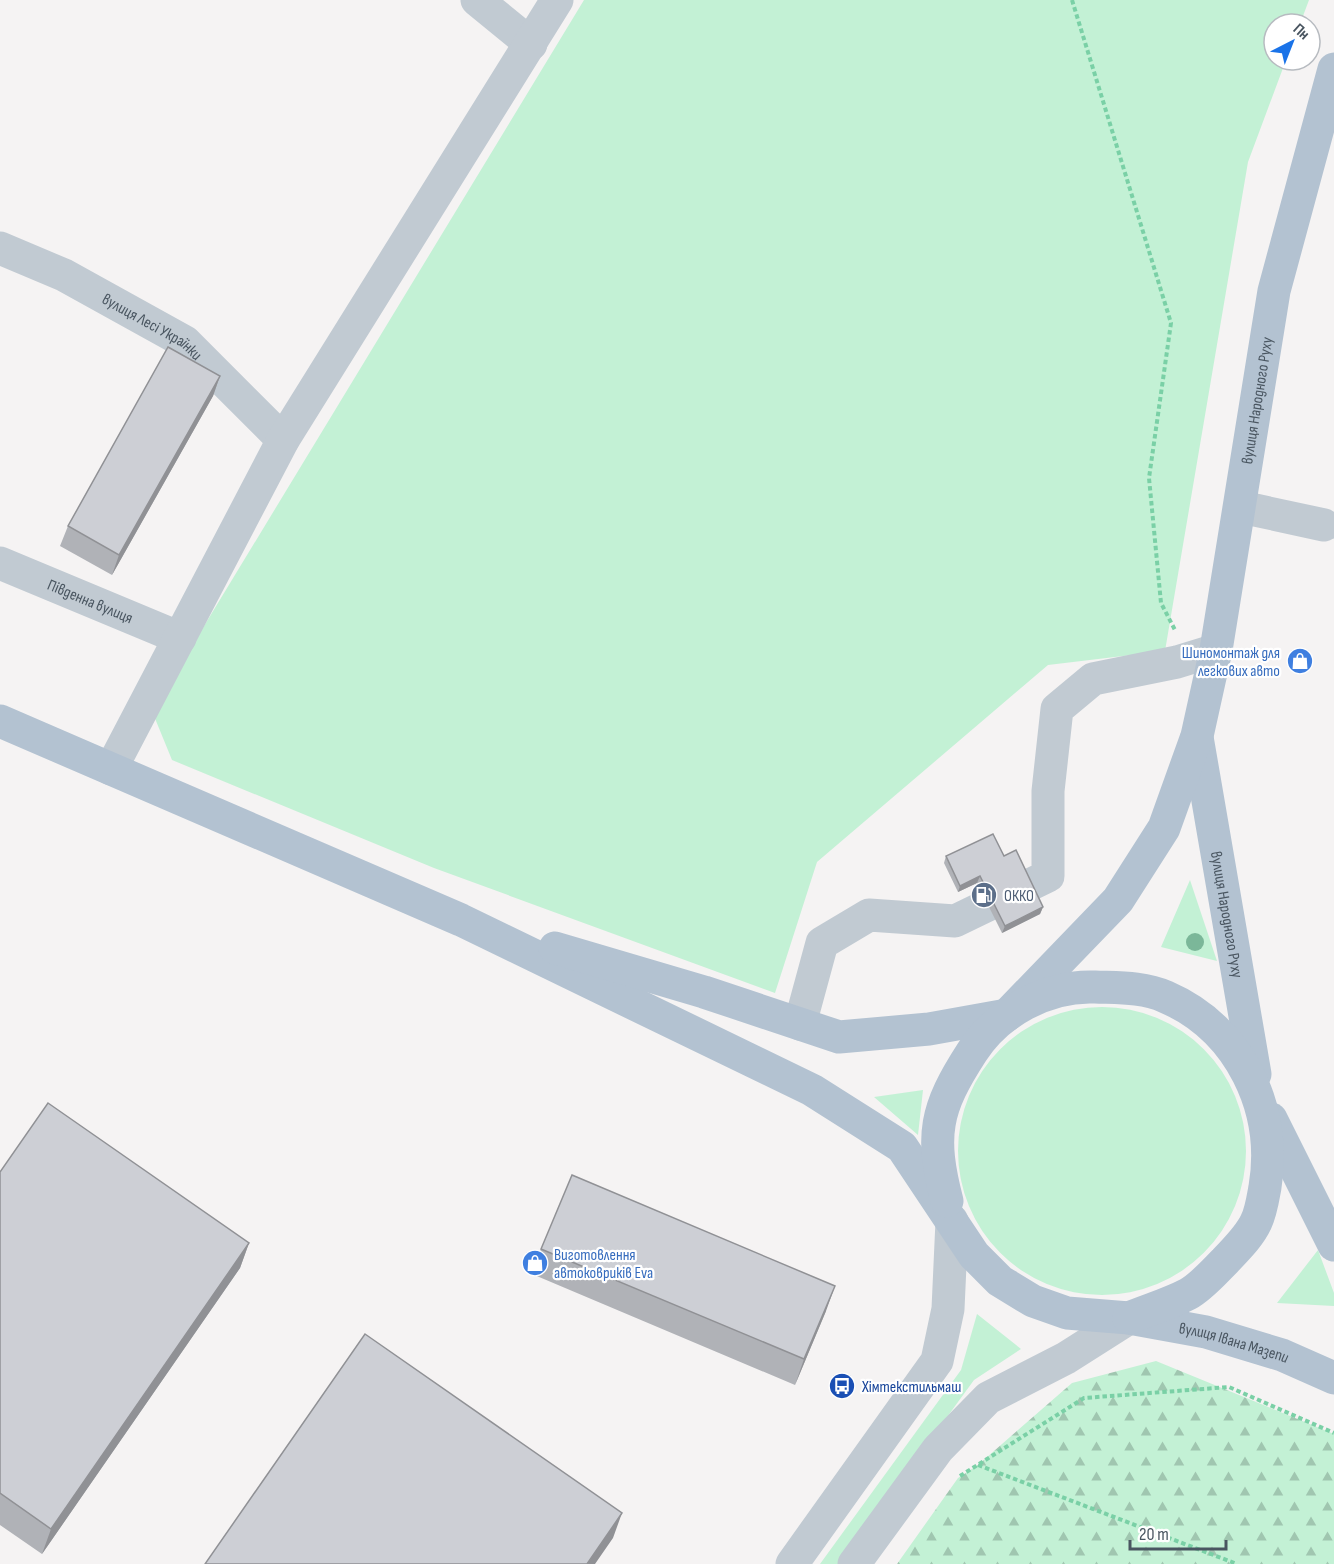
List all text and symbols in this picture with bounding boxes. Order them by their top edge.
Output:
north arrow [1262,12,1322,72]
text: Пн [1289,20,1313,44]
street label: вулиця Лесі Українки [98,290,206,365]
street label: вулиця Народного Руху [1238,336,1277,465]
street label: Південна вулиця [44,576,136,628]
place label: Шиномонтаж для легкових авто [1182,644,1280,681]
shop icon: Шиномонтаж для легкових авто [1285,646,1315,676]
street label: вулиця Народного Руху [1206,850,1246,980]
fuel station icon: ОККО [969,880,999,910]
place label: ОККО [1004,887,1034,906]
place label: Виготовлення автоковриків Eva [554,1246,653,1283]
shop icon: Виготовлення автоковриків Eva [520,1248,550,1278]
street label: вулиця Івана Мазепи [1177,1319,1292,1368]
bus stop icon: Хімтекстильмаш [827,1371,857,1401]
place label: Хімтекстильмаш [861,1378,961,1397]
scale bar [1130,1513,1226,1551]
text: 20 m [1139,1524,1169,1545]

